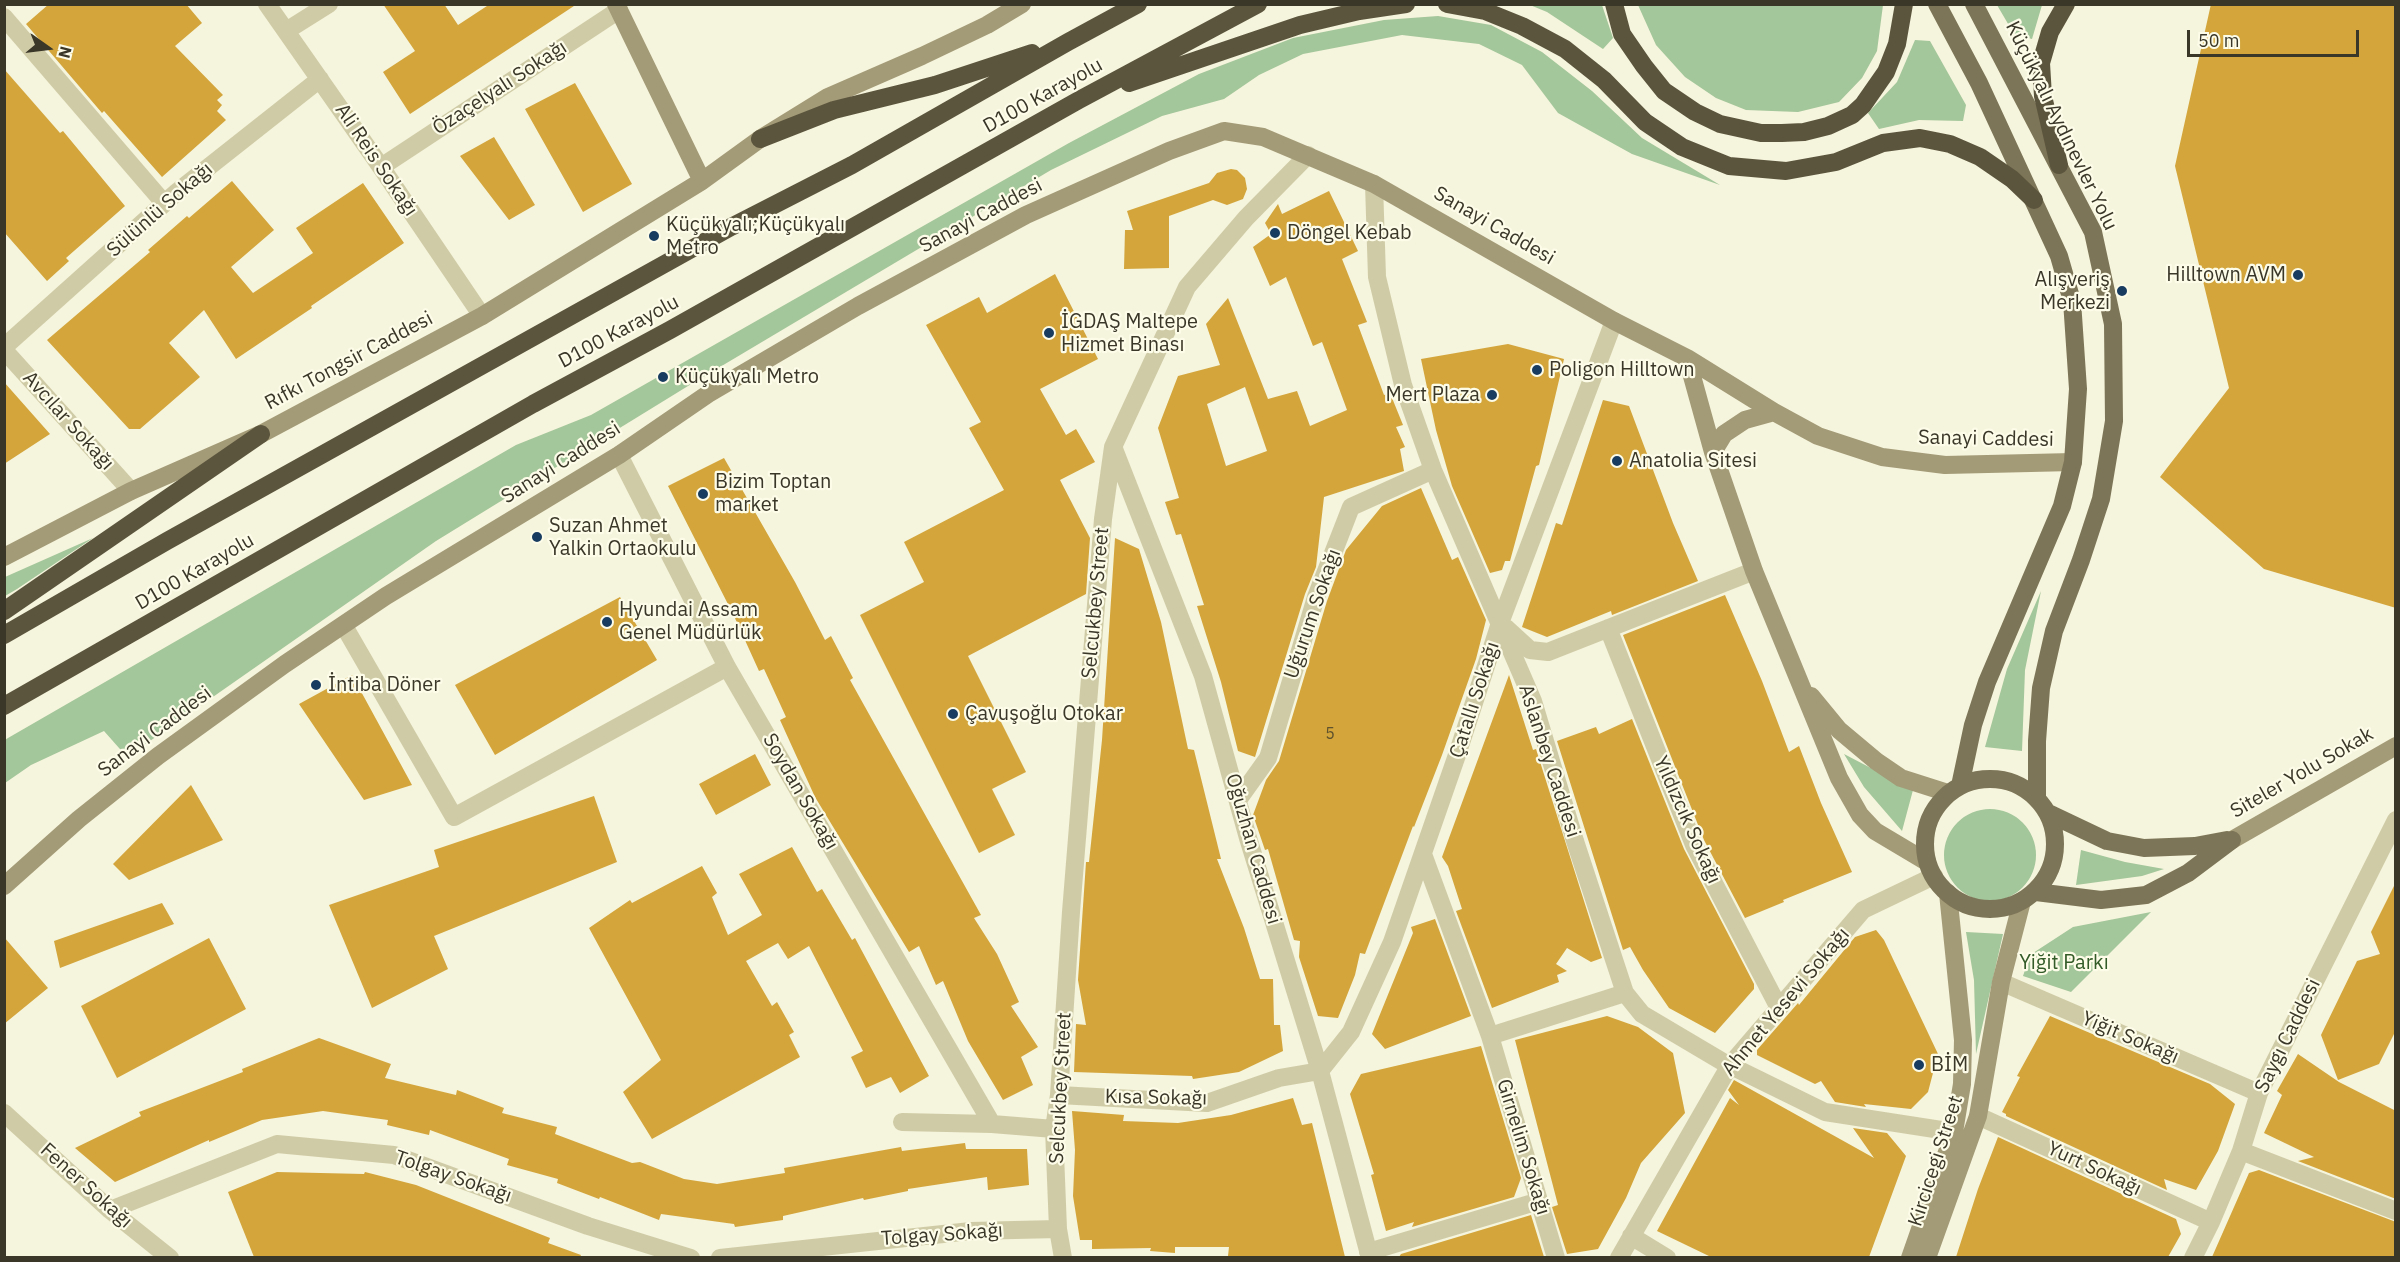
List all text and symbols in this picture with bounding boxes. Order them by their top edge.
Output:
north arrow [18,18,78,78]
street label: Küçükyalı Aydınevler Yolu [2000,18,2122,234]
scale bar [2190,18,2362,56]
text: 50 m [2198,29,2240,52]
street label: Özaçelyalı Sokağı [428,36,572,140]
text: N [54,44,77,60]
street label: D100 Karayolu [979,53,1107,139]
street label: Ali Reis Sokağı [330,99,422,221]
street label: Sülünlü Sokağı [102,158,218,262]
street label: Sanayi Caddesi [915,173,1047,259]
street label: Sanayi Caddesi [1429,182,1559,270]
place label: Küçükyalı;Küçükyalı Metro [666,213,845,260]
place label: Döngel Kebab [1287,221,1412,245]
marker: Döngel Kebab [1268,226,1282,240]
marker: Küçükyalı;Küçükyalı Metro [647,229,661,243]
place label: Hilltown AVM [2166,263,2286,287]
place label: Alışveriş Merkezi [2035,268,2110,315]
marker: Hilltown AVM [2291,268,2305,282]
marker: Alışveriş Merkezi [2115,284,2129,298]
street label: D100 Karayolu [555,290,683,374]
street label: Rıfkı Tongsir Caddesi [261,307,437,415]
place label: İGDAŞ Maltepe Hizmet Binası [1061,310,1198,357]
marker: İGDAŞ Maltepe Hizmet Binası [1042,326,1056,340]
place label: Poligon Hilltown [1549,358,1695,382]
marker: Poligon Hilltown [1530,363,1544,377]
place label: Küçükyalı Metro [675,365,819,389]
street label: Avcılar Sokağı [17,367,119,475]
marker: Küçükyalı Metro [656,370,670,384]
place label: Mert Plaza [1385,383,1480,407]
marker: Mert Plaza [1485,388,1499,402]
street label: Sanayi Caddesi [497,417,625,509]
street label: Sanayi Caddesi [1918,426,2054,452]
place label: Anatolia Sitesi [1629,449,1757,473]
marker: Anatolia Sitesi [1610,454,1624,468]
place label: Bizim Toptan market [715,470,831,517]
marker: Bizim Toptan market [696,487,710,501]
place label: Suzan Ahmet Yalkin Ortaokulu [549,514,697,561]
street label: Selcukbey Street [1077,526,1115,680]
street label: D100 Karayolu [131,528,259,616]
marker: Suzan Ahmet Yalkin Ortaokulu [530,530,544,544]
street label: Uğurum Sokağı [1280,546,1346,682]
place label: Hyundai Assam Genel Müdürlük [619,598,762,645]
marker: Hyundai Assam Genel Müdürlük [600,615,614,629]
street label: Çatallı Sokağı [1445,639,1505,761]
place label: İntiba Döner [328,673,441,697]
marker: İntiba Döner [309,678,323,692]
street label: Sanayi Caddesi [93,682,217,782]
street label: Aslanbey Caddesi [1513,682,1585,840]
place label: Çavuşoğlu Otokar [965,702,1123,726]
marker: Çavuşoğlu Otokar [946,707,960,721]
street label: Siteler Yolu Sokak [2226,722,2378,824]
house number: 5 [1325,724,1335,744]
street label: Soydan Sokağı [757,729,843,855]
street label: Yıldızcık Sokağı [1648,753,1726,887]
street label: Oğuzhan Caddesi [1220,771,1286,927]
street label: Ahmet Yesevi Sokağı [1717,923,1855,1081]
park label: Yiğit Parkı [2019,951,2109,975]
street label: Saygı Caddesi [2250,975,2326,1097]
street label: Yiğit Sokağı [2078,1007,2182,1069]
street label: Selcukbey Street [1045,1011,1077,1165]
place label: BİM [1931,1053,1968,1077]
marker: BİM [1912,1058,1926,1072]
street label: Girnelim Sokağı [1491,1076,1555,1218]
street label: Kısa Sokağı [1105,1085,1207,1111]
street label: Kircicegi Street [1904,1093,1968,1229]
street label: Yurt Sokağı [2043,1137,2145,1201]
street label: Fener Sokağı [35,1138,137,1234]
street label: Tolgay Sokağı [391,1146,515,1208]
street label: Tolgay Sokağı [880,1219,1004,1251]

